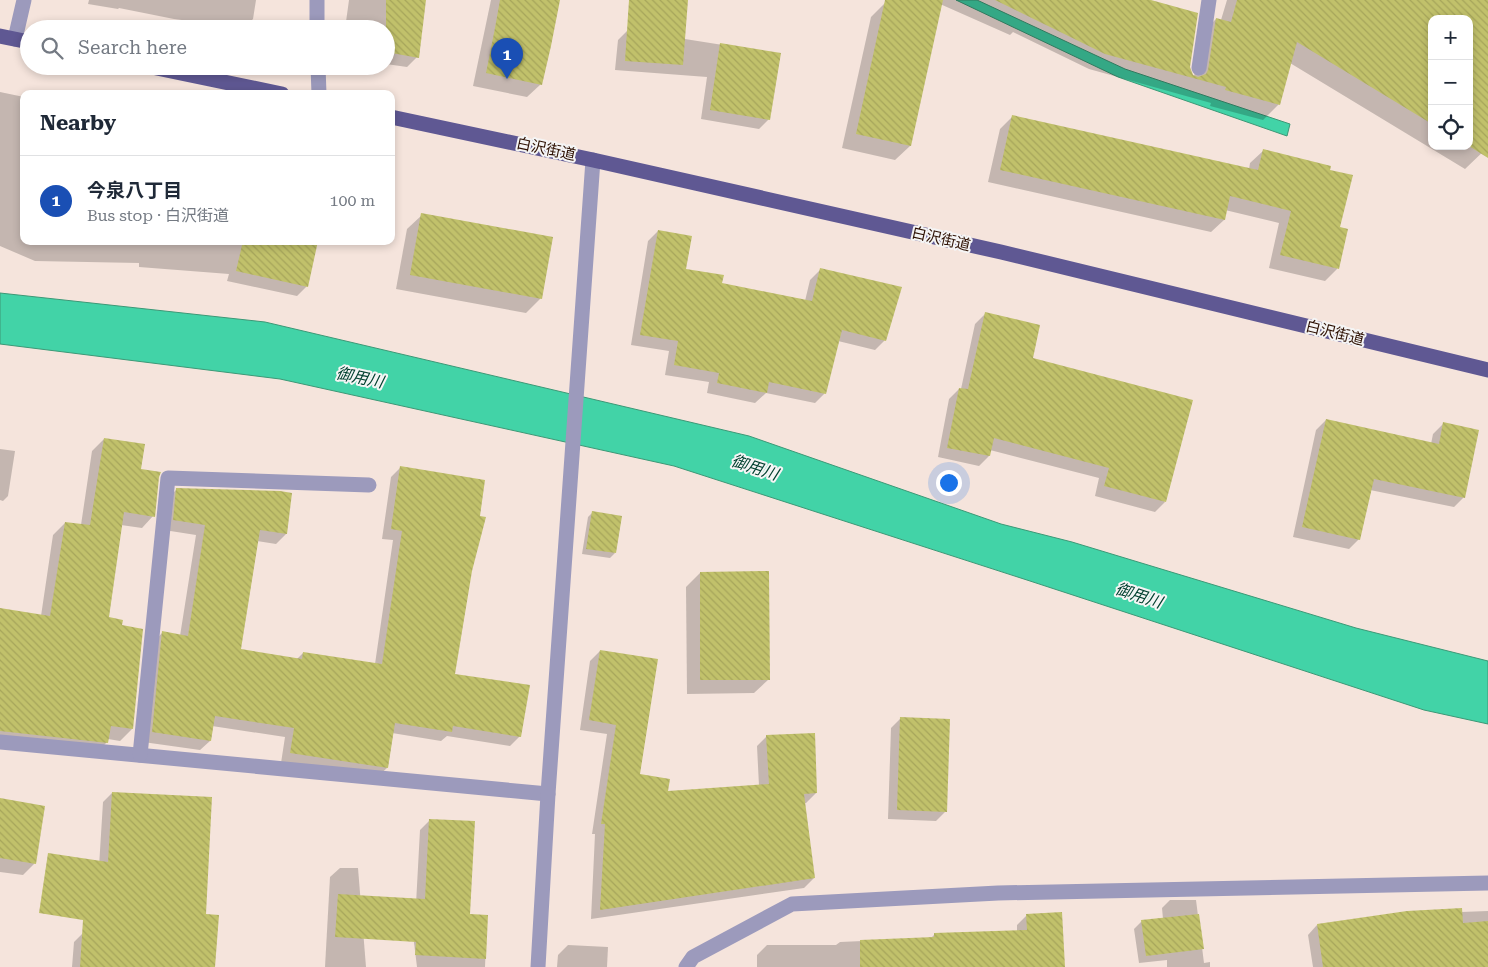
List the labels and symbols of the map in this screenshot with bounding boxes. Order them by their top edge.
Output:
pin: 1 [491,38,523,79]
street label: 白沢街道 [515,134,577,164]
street label: 白沢街道 [910,223,972,255]
street label: 白沢街道 [1304,317,1366,349]
water label: 御用川 [334,363,387,392]
water label: 御用川 [729,451,783,485]
your location [936,470,962,496]
water label: 御用川 [1113,579,1167,613]

